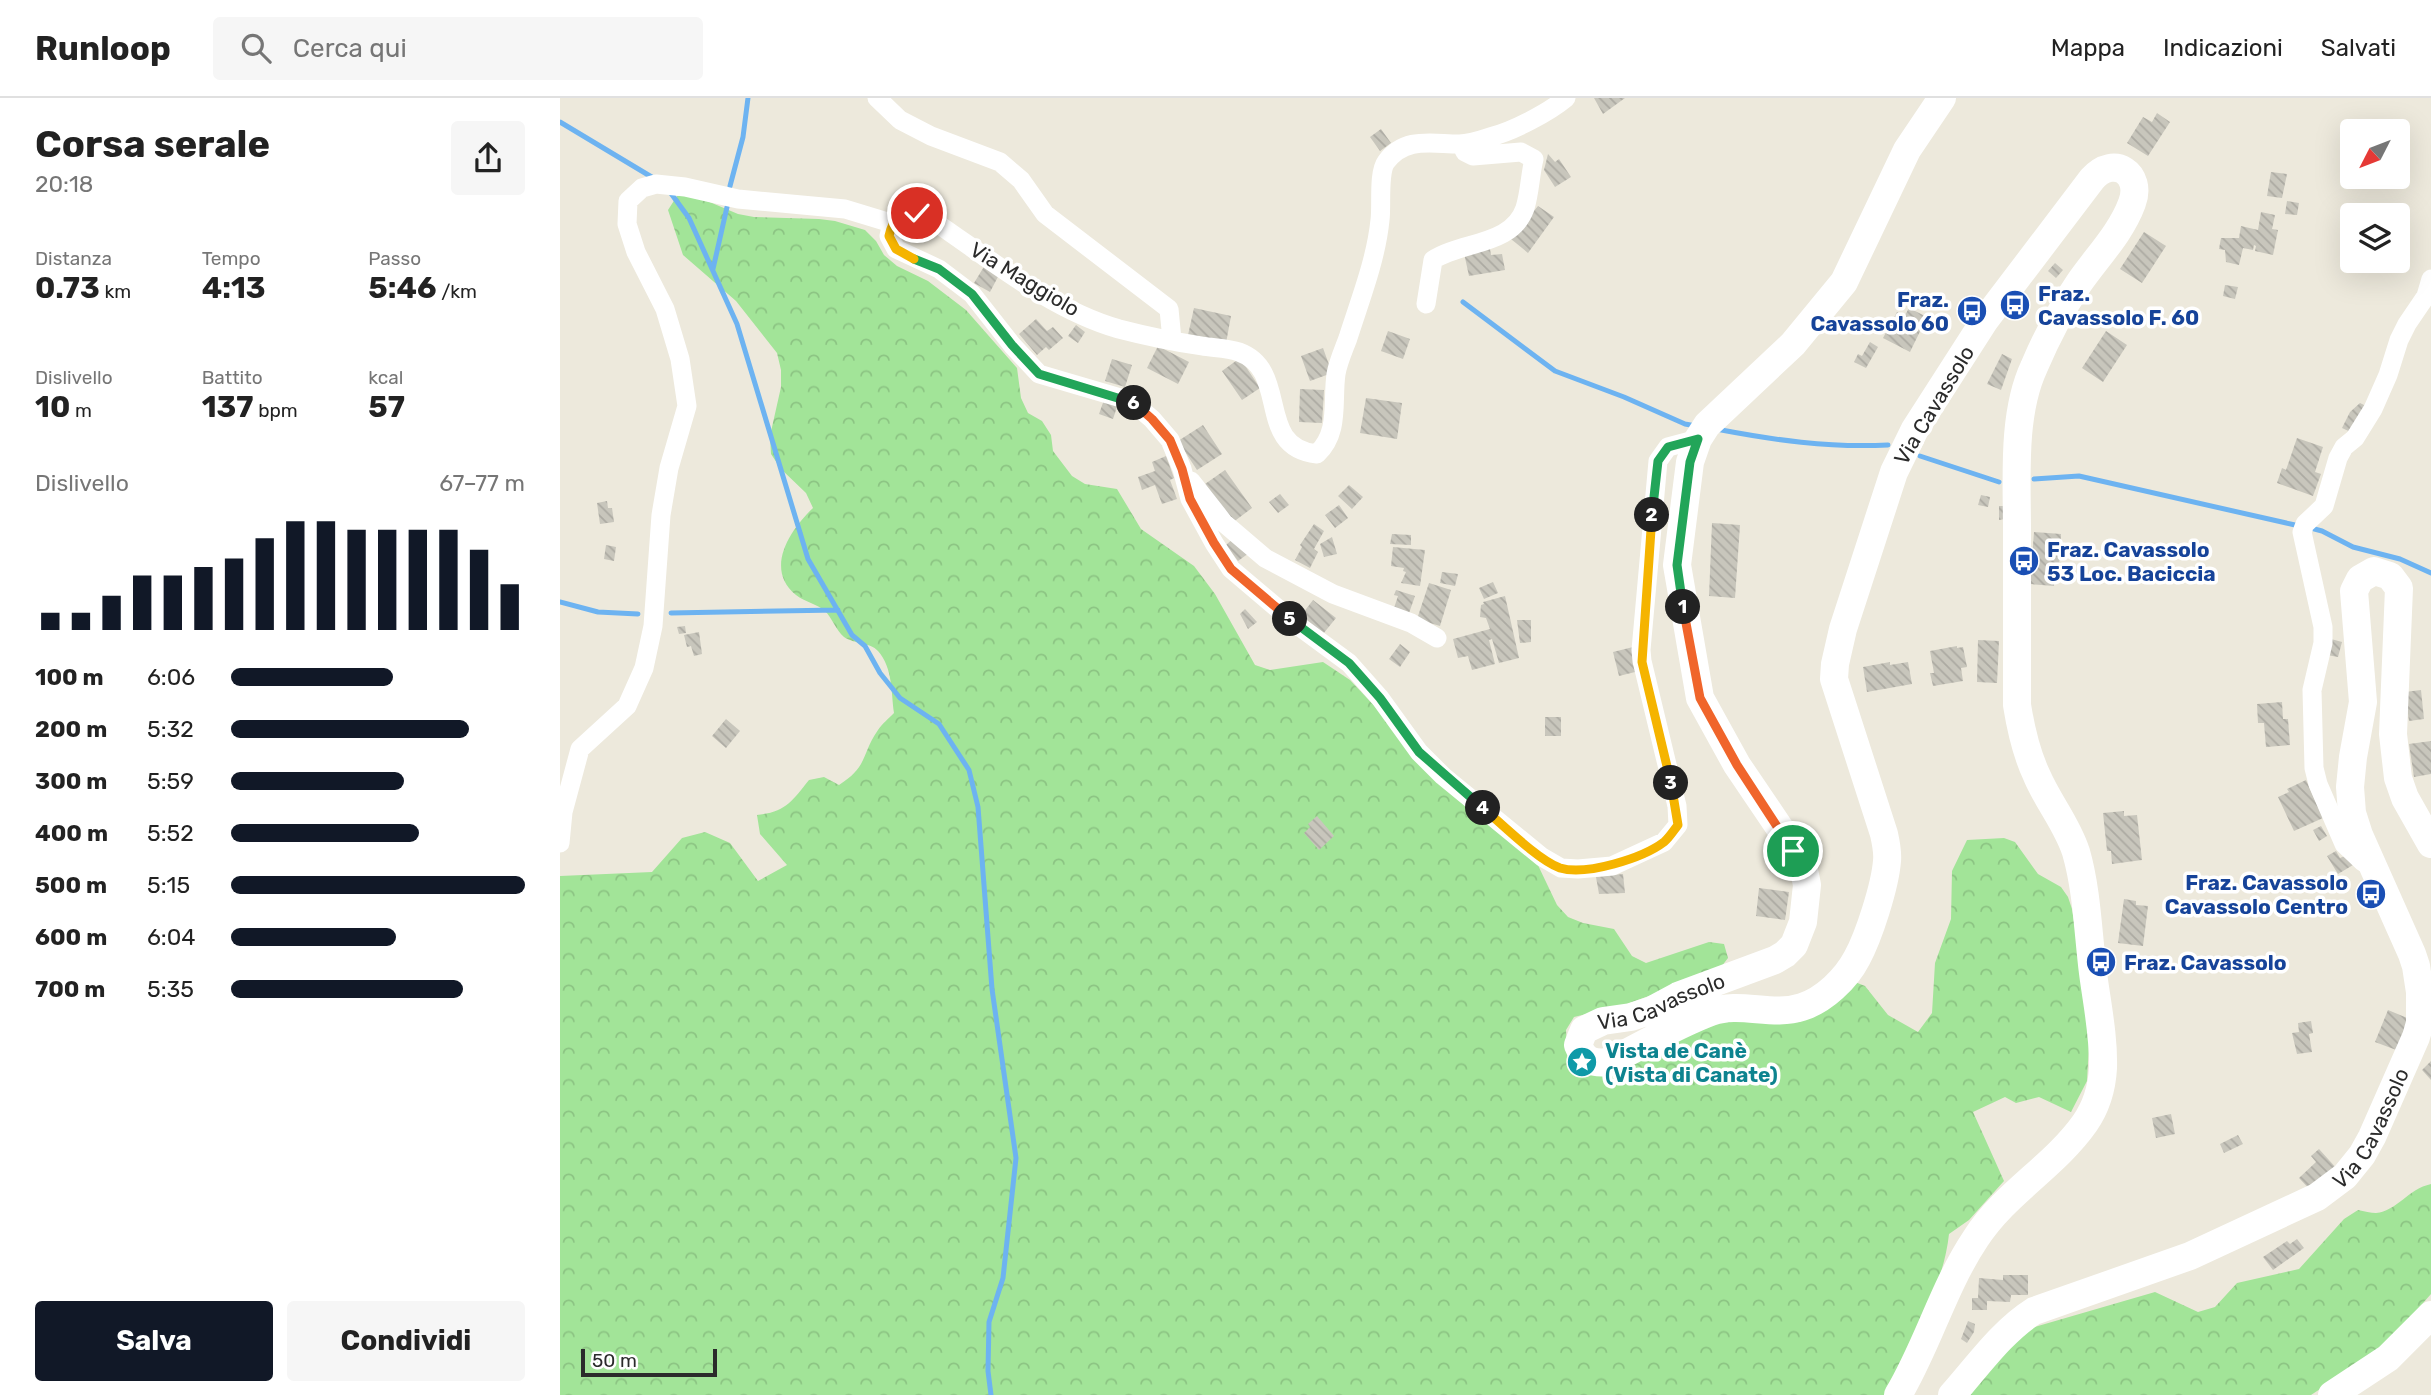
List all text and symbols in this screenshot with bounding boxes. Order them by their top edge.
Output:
search box [213,17,703,80]
text: Runloop [35,29,171,68]
icon: search [237,29,275,67]
text: Cerca qui [293,33,407,64]
text: Mappa [2051,34,2125,62]
text: Indicazioni [2163,34,2283,62]
text: Salvati [2321,34,2396,62]
north arrow [2340,119,2410,189]
map controls [2340,119,2410,273]
text: Corsa serale [35,121,270,167]
button: share [451,121,525,195]
text: 20:18 [35,170,93,198]
pin [887,183,947,243]
icon: check [898,194,936,232]
button: layers [2340,203,2410,273]
street label: Via Maggiolo [966,237,1084,321]
text: Distanza [35,247,112,270]
text: Tempo [202,247,261,270]
text: Passo [368,247,421,270]
text: 0.73 [35,270,100,306]
text: 4:13 [202,270,266,306]
text: 5:46 [368,270,437,306]
text: km [100,280,131,303]
text: /km [437,280,477,303]
place label: Fraz. Cavassolo F. 60 [2038,281,2199,330]
place label: Fraz. Cavassolo 60 [1810,287,1949,336]
bus stop icon: Fraz. Cavassolo F. 60 [1998,288,2032,322]
bus stop icon: Fraz. Cavassolo 60 [1955,294,1989,328]
street label: Via Cavassolo [1889,341,1979,469]
text: Dislivello [35,366,113,389]
text: Battito [202,366,263,389]
text: kcal [368,366,403,389]
pin: 6 [1116,386,1152,420]
text: 10 [35,389,70,425]
text: 137 [202,389,254,425]
text: 57 [368,389,405,425]
text: 6 [1127,391,1140,414]
text: m [70,399,92,422]
text: bpm [254,399,298,422]
text: Dislivello [35,469,129,497]
text: 67–77 m [439,469,525,497]
pin: 2 [1634,498,1670,532]
text: 2 [1645,503,1658,526]
place label: Fraz. Cavassolo 53 Loc. Baciccia [2047,537,2216,586]
bus stop icon: Fraz. Cavassolo 53 Loc. Baciccia [2007,544,2041,578]
pin: 1 [1666,589,1700,624]
text: 1 [1678,595,1687,618]
pin: 5 [1272,602,1308,636]
text: 5 [1283,607,1296,630]
text: 100 m [35,663,104,691]
text: 6:06 [147,663,195,691]
text: 200 m [35,715,107,743]
text: 5:32 [147,715,194,743]
pin: 3 [1654,766,1688,800]
text: 300 m [35,767,107,795]
text: 5:59 [147,767,194,795]
text: 3 [1664,771,1677,794]
pin: 4 [1466,790,1500,826]
text: 4 [1476,796,1489,819]
text: 400 m [35,819,108,847]
text: 5:52 [147,819,194,847]
pin [1763,821,1823,881]
icon: arrive [1774,832,1812,870]
place label: Fraz. Cavassolo Cavassolo Centro [2165,870,2348,919]
text: 500 m [35,871,107,899]
text: 5:15 [147,871,190,899]
bus stop icon: Fraz. Cavassolo Cavassolo Centro [2354,877,2388,911]
text: 600 m [35,923,107,951]
text: 6:04 [147,923,196,951]
bus stop icon: Fraz. Cavassolo [2084,945,2118,979]
place label: Fraz. Cavassolo [2124,950,2287,975]
street label: Via Cavassolo [1596,967,1728,1034]
text: 700 m [35,975,105,1003]
text: 5:35 [147,975,194,1003]
place label: Vista de Canè (Vista di Canate) [1605,1038,1778,1087]
place icon: Vista de Canè (Vista di Canate) [1565,1045,1599,1079]
street label: Via Cavassolo [2328,1064,2413,1193]
button: Salva [35,1301,273,1381]
button: Condividi [287,1301,525,1381]
scale bar [581,1346,718,1378]
text: 50 m [592,1349,637,1372]

